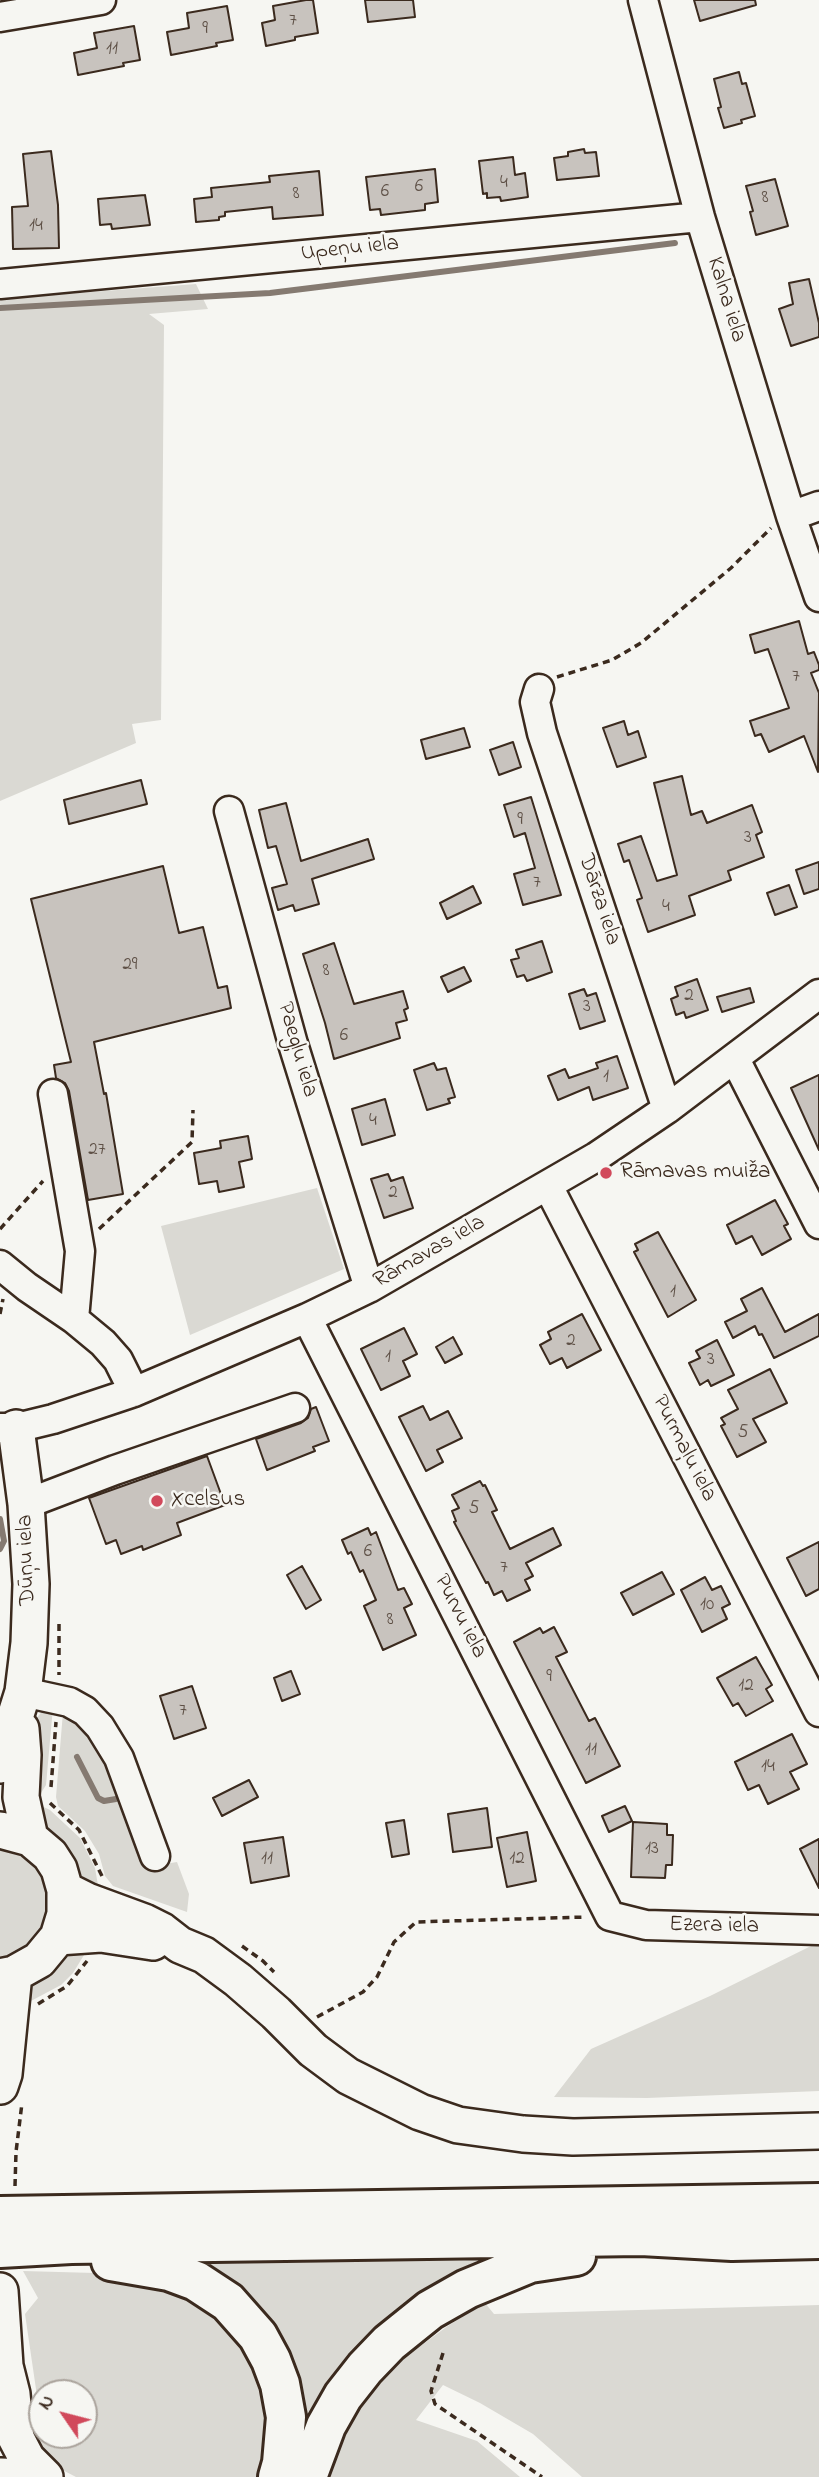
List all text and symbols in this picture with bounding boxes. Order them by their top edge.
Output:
house number: 7 [289,11,297,33]
house number: 9 [202,19,208,41]
house number: 11 [106,39,118,61]
house number: 4 [500,173,508,195]
house number: 6 [415,177,423,199]
house number: 6 [381,182,389,204]
house number: 8 [292,184,300,206]
house number: 8 [761,188,769,210]
house number: 14 [29,216,43,238]
street label: Upeņu iela [300,231,400,269]
street label: Kalna iela [699,254,751,346]
house number: 7 [792,667,800,689]
house number: 9 [517,810,523,832]
house number: 3 [744,828,752,850]
street label: Dārza iela [570,851,626,949]
house number: 7 [533,873,541,895]
house number: 4 [662,897,670,919]
house number: 29 [122,955,138,977]
house number: 8 [322,961,330,983]
house number: 2 [684,986,694,1008]
house number: 3 [583,997,591,1019]
street label: Paegļu iela [269,999,323,1101]
house number: 6 [340,1026,348,1048]
house number: 1 [603,1067,609,1089]
house number: 4 [369,1111,377,1133]
house number: 27 [88,1140,106,1162]
place label: Rāmavas muiža [620,1159,771,1187]
marker: Rāmavas muiža [598,1165,614,1181]
house number: 2 [388,1183,398,1205]
street label: Rāmavas iela [369,1210,491,1296]
house number: 1 [670,1282,676,1304]
house number: 2 [566,1331,576,1353]
house number: 1 [385,1347,391,1369]
house number: 3 [707,1350,715,1372]
street label: Purmaļu iela [644,1391,722,1507]
house number: 5 [738,1423,748,1445]
place label: Xcelsus [171,1487,245,1515]
marker: Xcelsus [149,1493,165,1509]
house number: 5 [469,1499,479,1521]
street label: Dūņu iela [13,1514,43,1606]
house number: 6 [364,1542,372,1564]
house number: 7 [500,1558,508,1580]
street label: Purvu iela [426,1570,492,1664]
house number: 10 [700,1595,714,1617]
house number: 8 [386,1610,394,1632]
house number: 9 [546,1667,552,1689]
house number: 12 [738,1676,754,1698]
house number: 7 [179,1701,187,1723]
house number: 11 [585,1740,597,1762]
house number: 14 [761,1757,775,1779]
house number: 13 [645,1839,659,1861]
house number: 11 [261,1849,273,1871]
house number: 12 [509,1849,525,1871]
street label: Ezera iela [669,1912,759,1942]
north arrow [28,2379,98,2449]
text: N [32,2390,62,2416]

